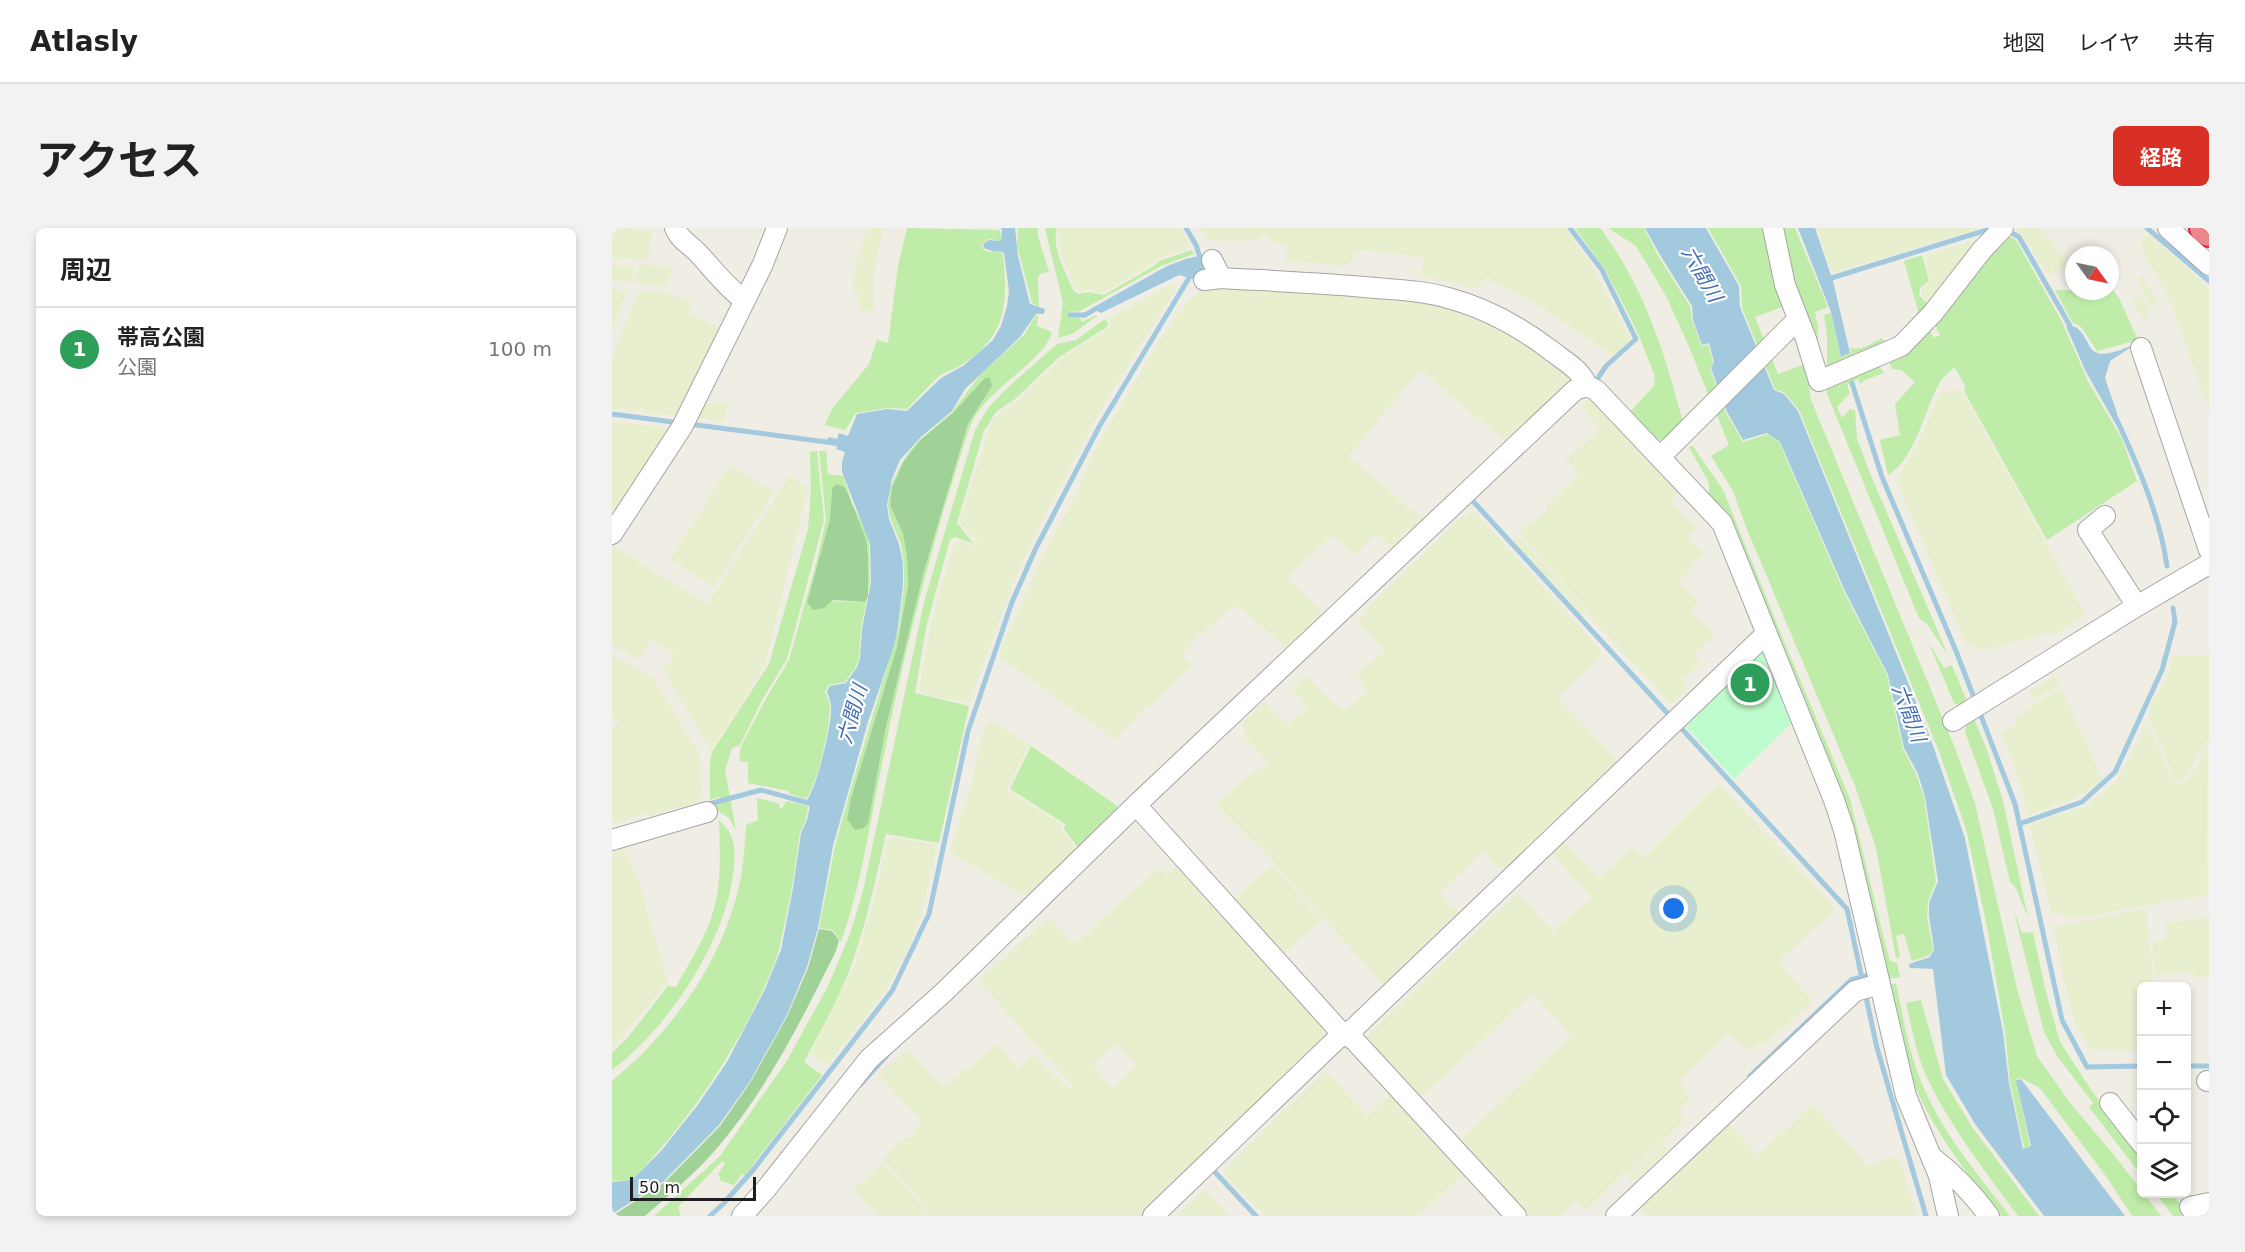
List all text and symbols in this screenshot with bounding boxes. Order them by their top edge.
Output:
text: Atlasly [30,25,138,58]
text: 地図 [2003,31,2045,55]
text: レイヤ [2078,31,2140,55]
text: 共有 [2173,31,2215,55]
button: 経路 [2113,126,2209,186]
text: アクセス [36,136,202,185]
water label: 六間川 [1677,242,1728,308]
north arrow [2065,246,2119,300]
text: 周辺 [60,255,112,285]
text: 帯高公園 [117,325,205,350]
text: 1 [73,337,86,361]
text: 100 m [488,337,552,361]
text: 公園 [117,355,157,379]
pin: 1 [1730,660,1770,706]
water label: 六間川 [832,680,872,746]
water label: 六間川 [1887,681,1932,747]
your location [1659,894,1688,923]
map controls [2137,982,2191,1198]
button: + [2137,982,2191,1036]
button: − [2137,1036,2191,1090]
button: locate [2137,1090,2191,1144]
button: layers [2137,1144,2191,1198]
scale bar [630,1174,756,1202]
text: 50 m [639,1178,680,1197]

